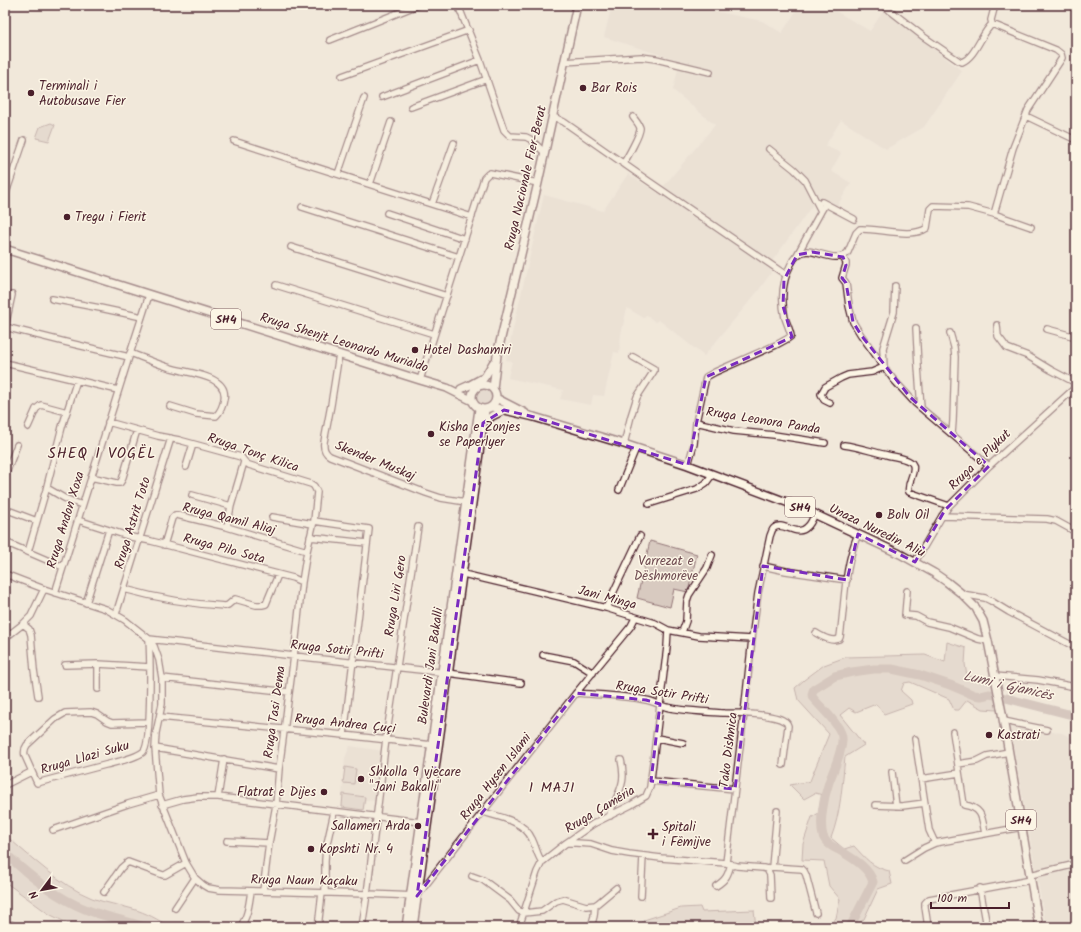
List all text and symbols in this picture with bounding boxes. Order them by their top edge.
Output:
place label: Terminali i Autobusave Fier [39,76,126,112]
place label: Bar Rois [591,78,637,99]
marker: Bar Rois [578,83,588,93]
marker: Terminali i Autobusave Fier [26,88,36,98]
street label: Rruga Nacionale Fier-Berat [499,103,553,253]
place label: Tregu i Fierit [75,207,147,228]
marker: Tregu i Fierit [62,212,72,222]
street label: Rruga Shenjt Leonardo Murialdo [257,307,431,379]
road number: SH4 [211,309,241,329]
place label: Hotel Dashamiri [423,340,512,361]
marker: Hotel Dashamiri [410,345,420,355]
street label: Rruga Leonora Panda [704,402,822,440]
place label: Kisha e Zonjes se Paperlyer [439,417,521,453]
street label: Rruga e Plykut [944,424,1017,495]
street label: Rruga Tonç Kilica [204,428,302,478]
marker: Kisha e Zonjes se Paperlyer [426,429,436,439]
street label: Skender Muskaj [332,435,419,487]
district label: SHEQ I VOGËL [48,442,156,466]
street label: Rruga Andon Xoxa [41,469,91,571]
street label: Rruga Astrit Toto [109,474,157,572]
street label: Rruga Qamil Aliaj [180,497,279,541]
road number: SH4 [785,497,815,517]
street label: Unaza Nuredin Aliu [825,499,930,564]
place label: Bolv Oil [887,505,929,526]
marker: Bolv Oil [874,510,884,520]
street label: Rruga Pilo Sota [181,528,267,570]
park label: Varrezat e Dëshmorëve [634,551,698,587]
street label: Rruga Liri Gero [379,554,413,638]
street label: Jani Minga [575,580,639,616]
street label: Bulevardi Jani Bakalli [412,605,450,726]
street label: Rruga Sotir Prifti [289,635,386,665]
street label: Rruga Tasi Dema [258,664,292,760]
water label: Lumi i Gjanicës [961,665,1057,707]
street label: Rruga Sotir Prifti [614,675,711,711]
street label: Rruga Andrea Çuçi [293,708,397,740]
street label: Tako Dishnica [714,711,744,789]
place label: Kastrati [997,725,1041,746]
street label: Rruga Hysen Islami [455,728,538,825]
marker: Kastrati [984,730,994,740]
street label: Rruga Llazi Suku [38,735,133,781]
place label: Shkolla 9 vjecare "Jani Bakalli" [369,762,461,798]
marker: Shkolla 9 vjecare "Jani Bakalli" [356,774,366,784]
district label: 1 MAJI [529,777,575,799]
street label: Rruga Çamëria [561,781,639,839]
place label: Flatrat e Dijes [237,782,316,803]
marker: Flatrat e Dijes [319,787,329,797]
road number: SH4 [1006,810,1036,830]
place label: Sallameri Arda [331,816,410,837]
place label: Spitali i Fëmijve [662,817,711,853]
marker: Sallameri Arda [413,821,423,831]
marker: Spitali i Fëmijve [647,828,659,840]
place label: Kopshti Nr. 4 [319,839,393,860]
marker: Kopshti Nr. 4 [306,844,316,854]
north arrow [22,870,62,910]
street label: Rruga Naun Kaçaku [250,870,358,892]
scale bar [931,884,1009,910]
text: N [25,887,44,902]
text: 100 m [937,889,968,908]

